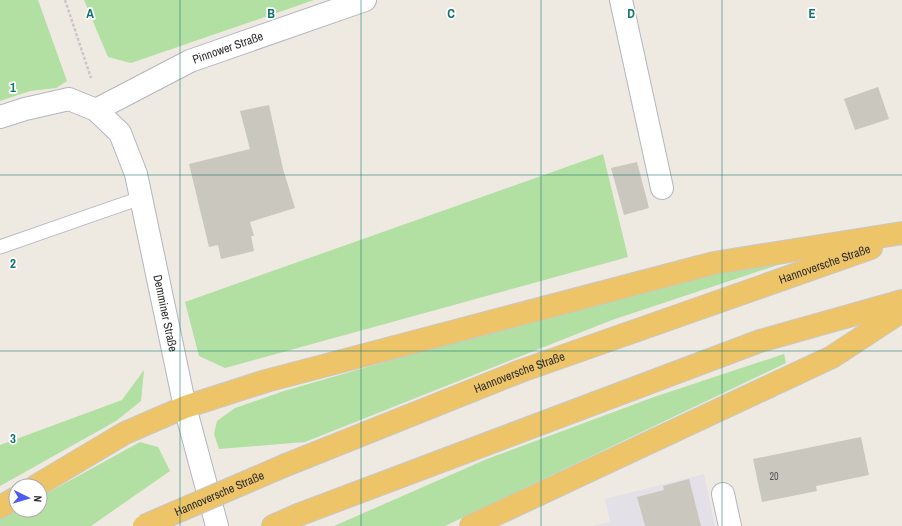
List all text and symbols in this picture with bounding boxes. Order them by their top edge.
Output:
text: A [86,5,94,22]
text: B [267,5,275,22]
text: C [447,5,455,22]
text: D [627,5,635,22]
text: E [808,5,816,22]
street label: Pinnower Straße [190,28,265,68]
text: 1 [10,79,16,96]
street label: Hannoversche Straße [777,241,873,288]
text: 2 [10,255,16,272]
street label: Demminer Straße [149,273,181,353]
street label: Hannoversche Straße [472,348,567,397]
text: 3 [10,430,16,447]
street label: Hannoversche Straße [172,467,267,520]
house number: 20 [769,470,779,483]
north arrow [8,478,48,518]
text: N [31,495,45,503]

